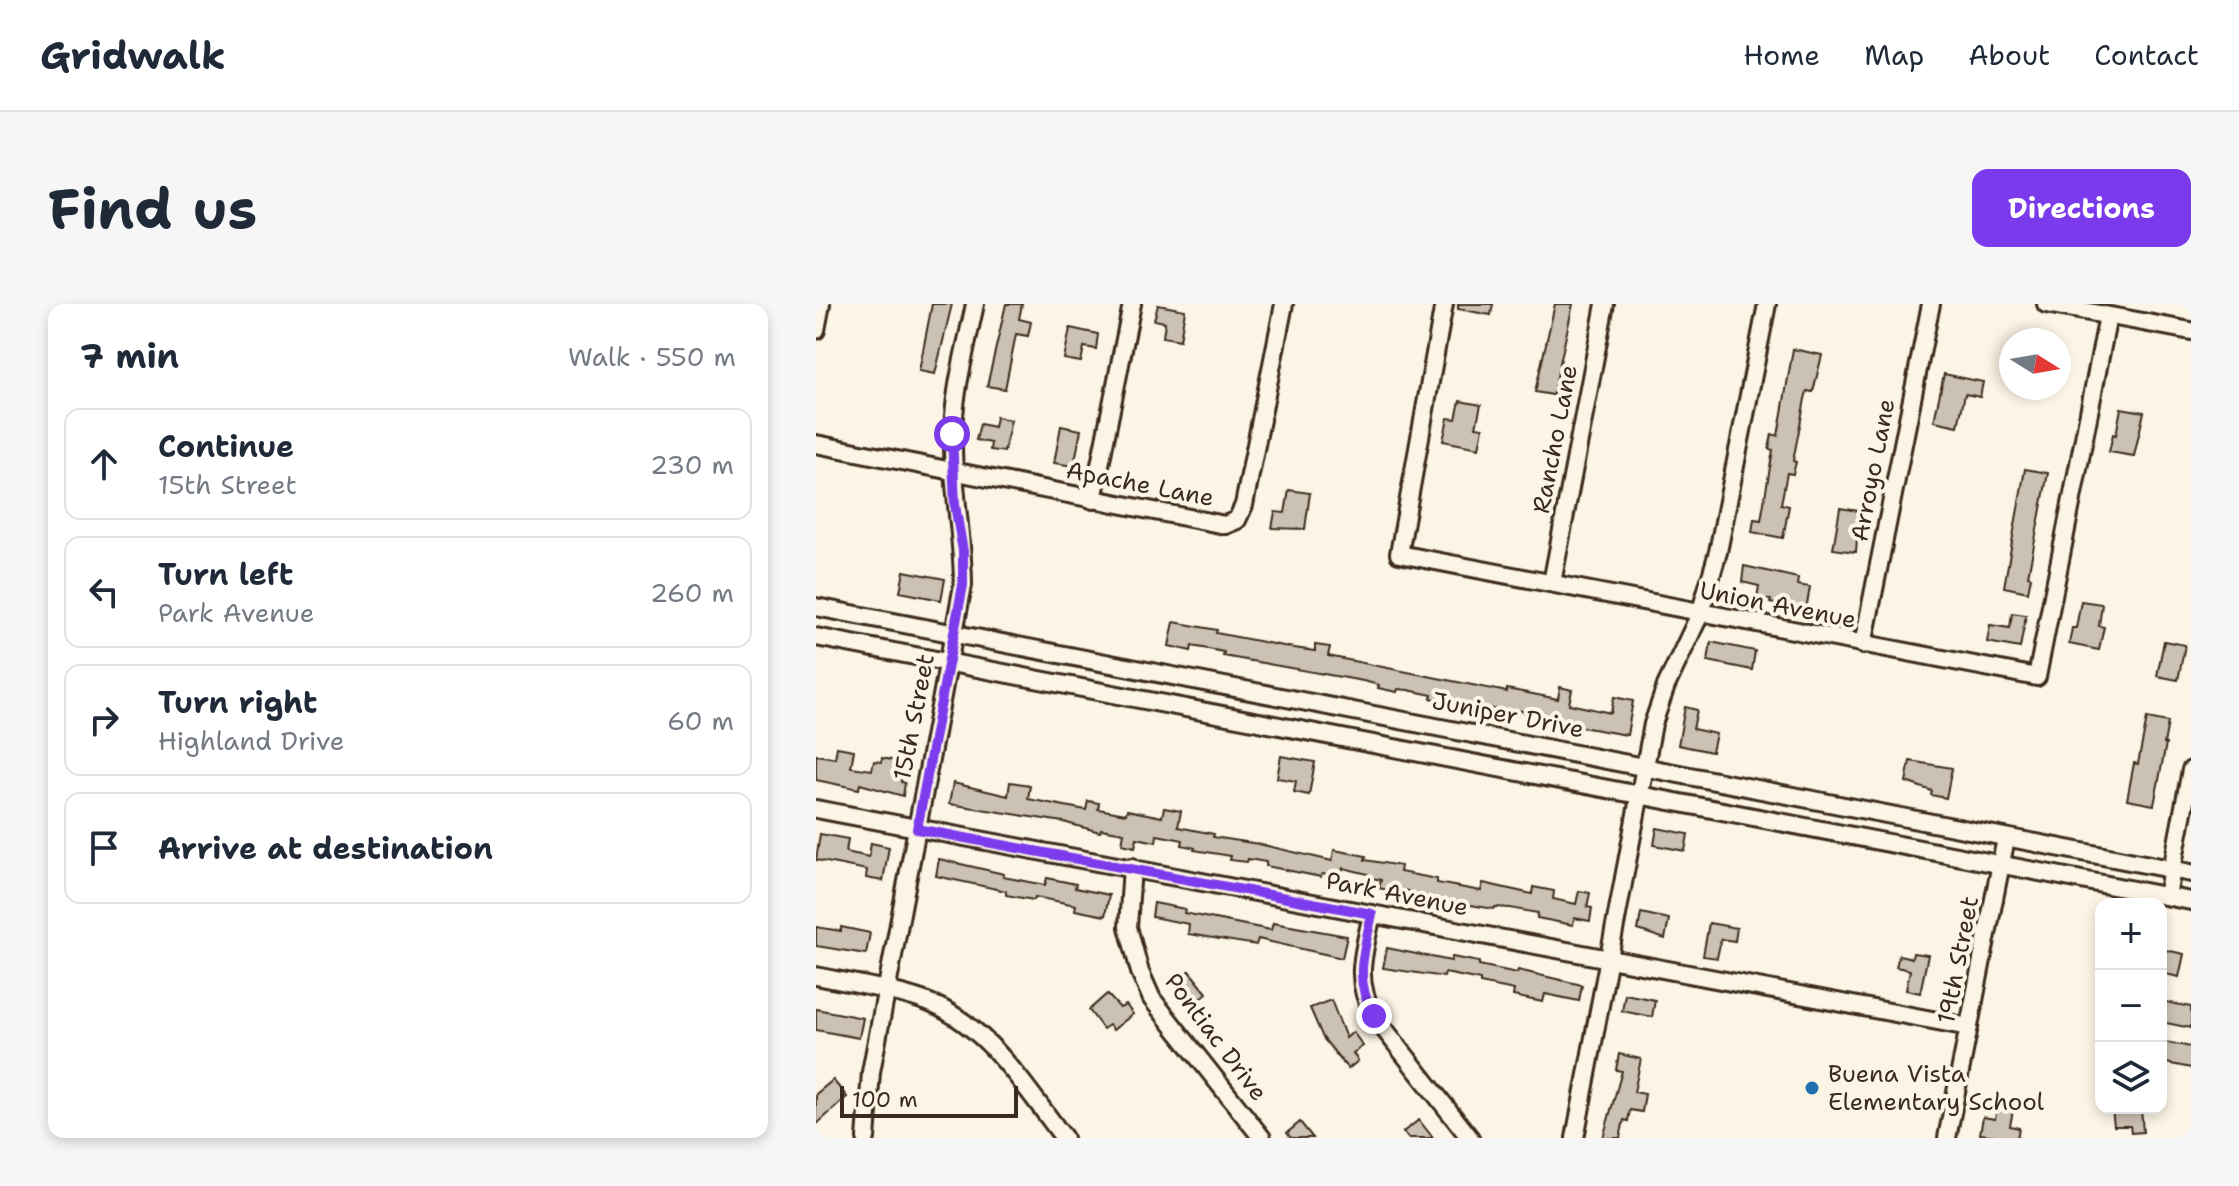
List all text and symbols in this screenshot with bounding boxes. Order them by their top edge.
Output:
text: Gridwalk [40,30,226,81]
text: Home [1743,36,1820,74]
text: Map [1864,36,1924,74]
text: About [1968,36,2050,74]
text: Contact [2094,36,2199,74]
button: Directions [1972,169,2191,247]
text: Find us [48,171,257,246]
north arrow [1999,328,2071,400]
text: 7 min [80,333,179,379]
text: Walk · 550 m [568,339,736,374]
street label: Rancho Lane [1525,362,1585,516]
street label: Arroyo Lane [1844,396,1902,544]
route start [934,416,970,452]
text: Continue [158,426,294,467]
icon: ahead [82,442,126,486]
text: 230 m [650,447,734,482]
street label: Apache Lane [1063,454,1217,514]
text: 15th Street [158,467,297,502]
text: Turn left [158,554,293,595]
icon: left [82,570,126,614]
street label: Union Avenue [1697,574,1859,636]
text: 260 m [650,575,734,610]
text: Park Avenue [158,595,314,630]
street label: 15th Street [886,651,942,783]
text: Turn right [158,682,317,723]
street label: Juniper Drive [1429,685,1587,745]
icon: right [82,698,126,742]
text: 60 m [667,703,734,738]
text: Highland Drive [158,723,345,758]
icon: arrive [82,826,126,870]
text: Arrive at destination [158,828,493,869]
street label: Park Avenue [1323,865,1471,923]
street label: 19th Street [1930,893,1986,1027]
map controls [2095,898,2167,1114]
button: + [2095,898,2167,970]
street label: Pontiac Drive [1157,966,1275,1108]
button: − [2095,970,2167,1042]
route end [1356,998,1392,1034]
button: layers [2095,1042,2167,1114]
place label: Buena Vista Elementary School [1828,1058,2045,1118]
marker: Buena Vista Elementary School [1803,1079,1821,1097]
scale bar [840,1082,1018,1118]
text: 100 m [852,1085,918,1114]

